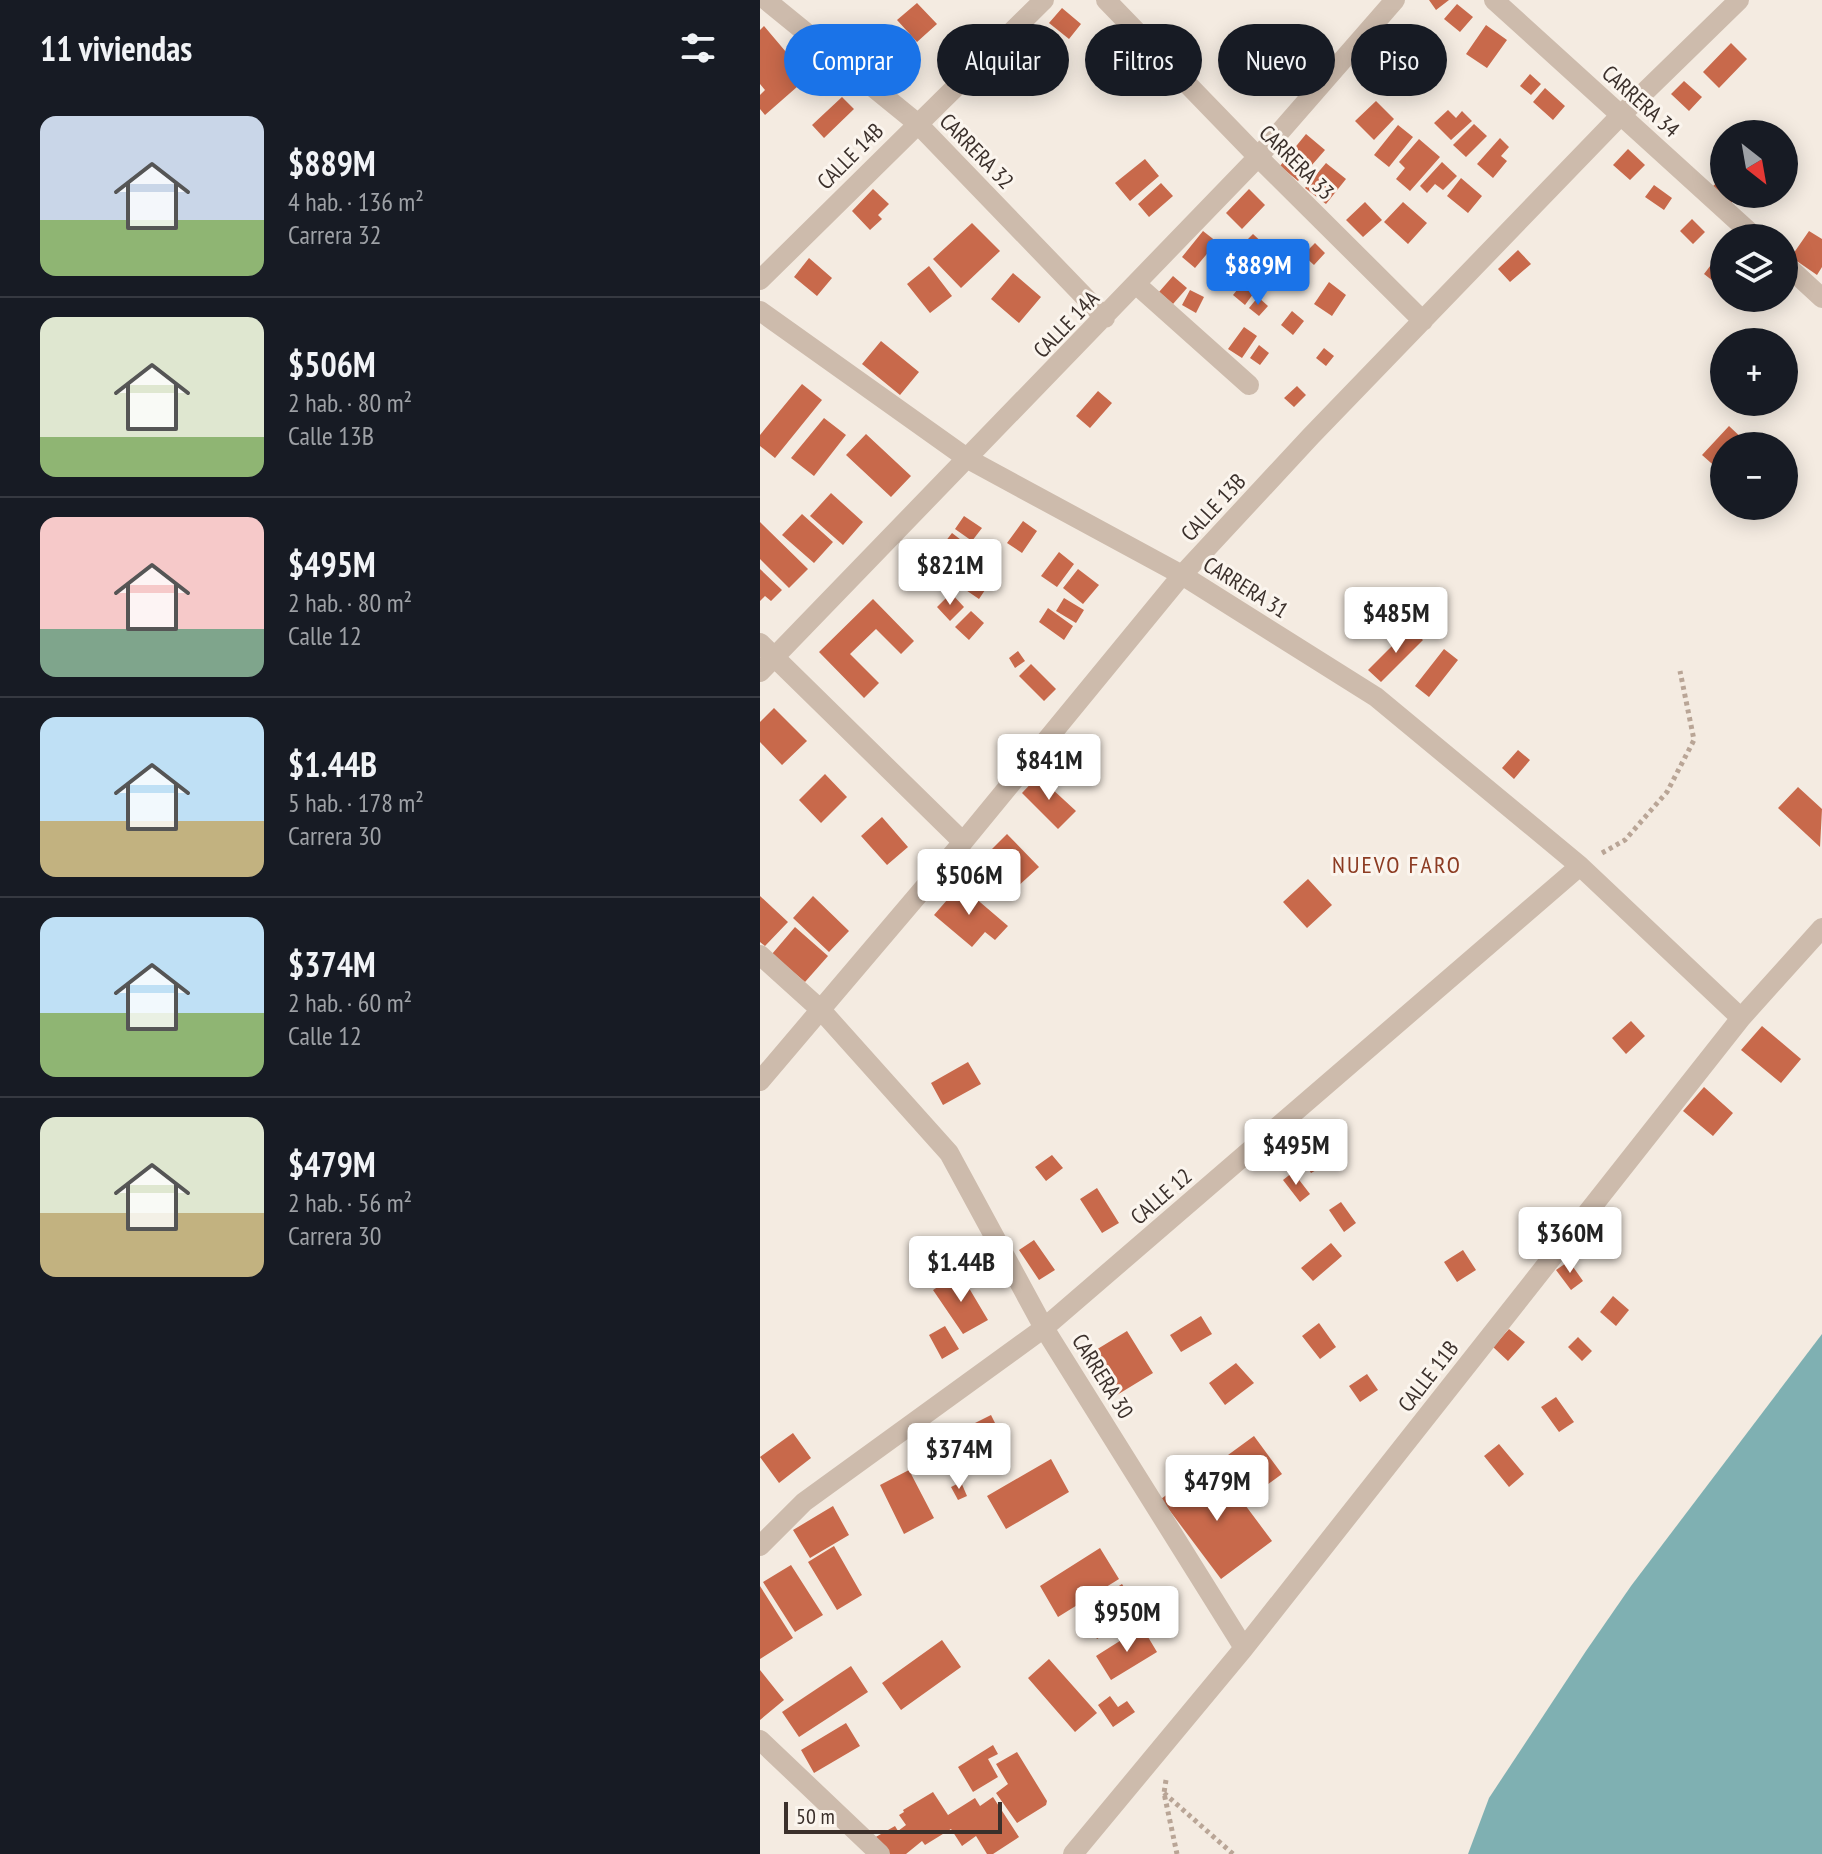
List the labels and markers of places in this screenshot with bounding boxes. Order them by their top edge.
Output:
pin: $889M [1202,239,1314,307]
pin: $821M [894,539,1006,607]
pin: $485M [1340,587,1452,655]
pin: $841M [993,734,1105,802]
pin: $506M [913,849,1025,917]
pin: $495M [1240,1119,1352,1187]
pin: $360M [1514,1207,1626,1275]
pin: $1.44B [896,1236,1026,1304]
pin: $374M [903,1423,1015,1491]
pin: $479M [1161,1455,1273,1523]
pin: $950M [1071,1586,1183,1654]

